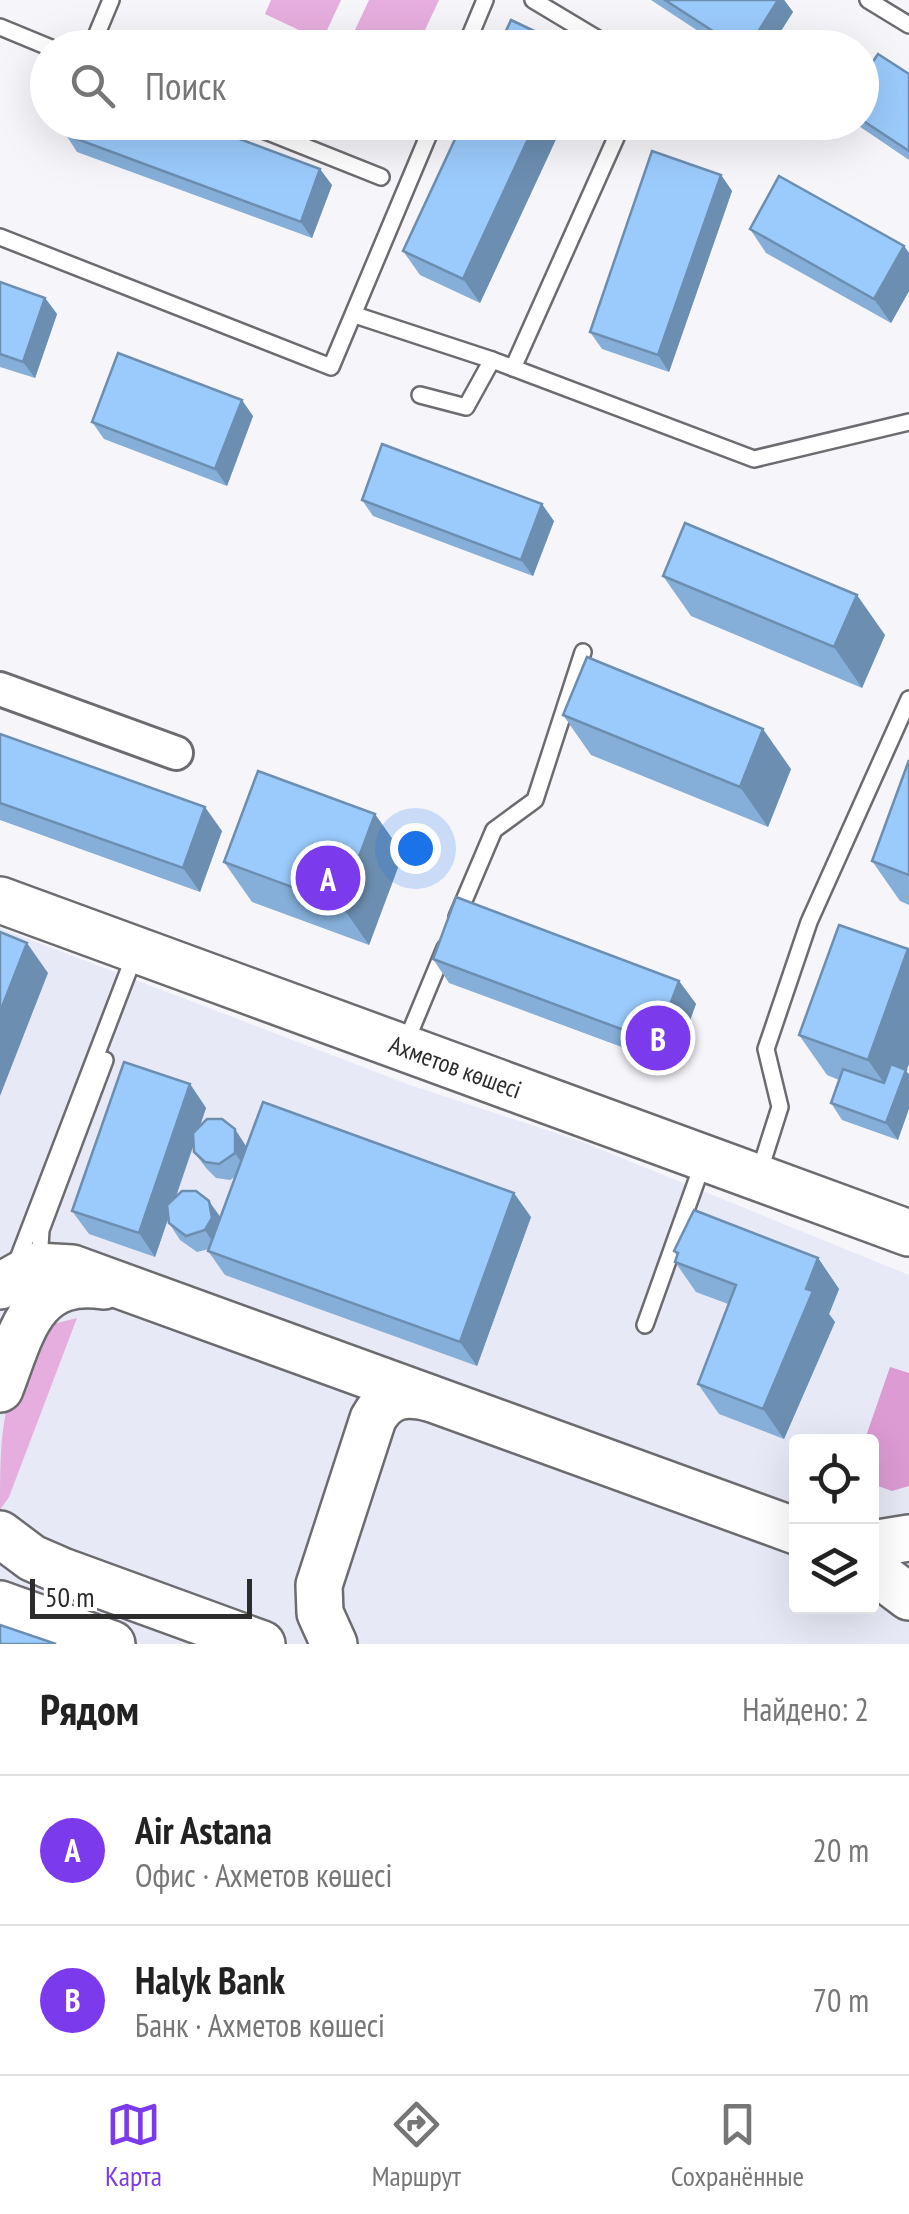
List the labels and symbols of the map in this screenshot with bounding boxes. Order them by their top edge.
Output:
your location [390,823,441,874]
pin: A [296,840,360,916]
pin: B [626,1000,690,1076]
street label: Ахметов көшесі [385,1028,526,1106]
scale bar [30,1574,252,1618]

